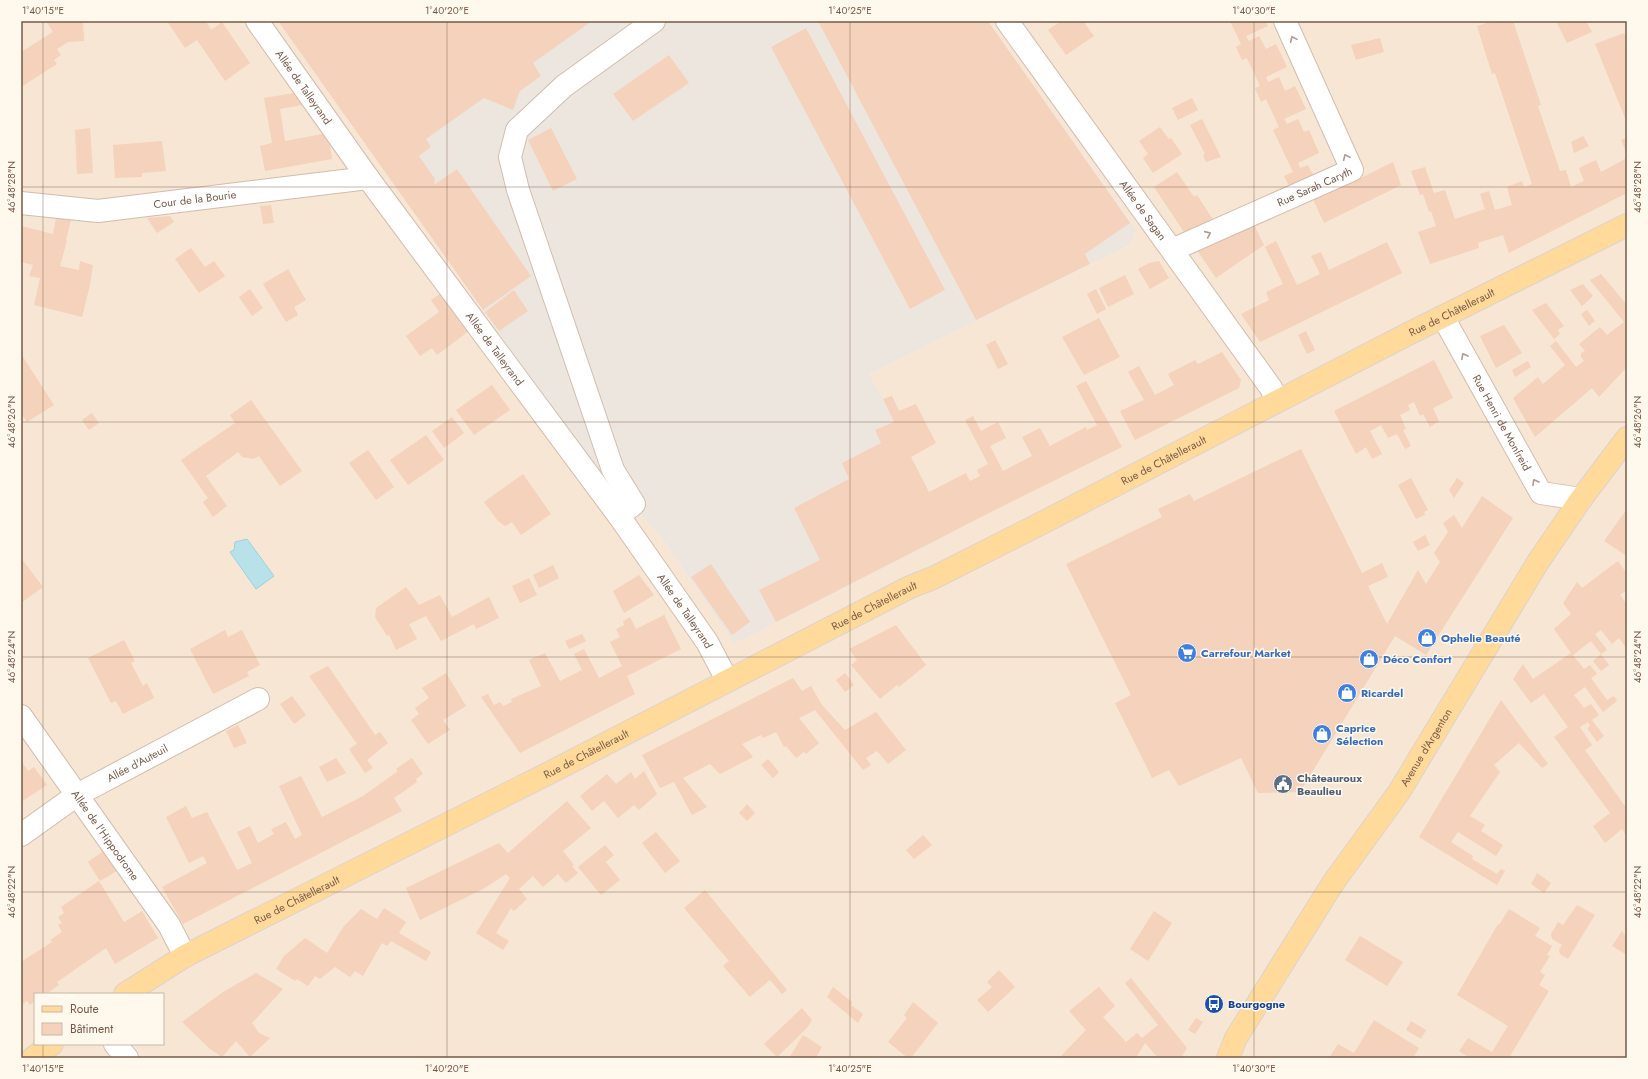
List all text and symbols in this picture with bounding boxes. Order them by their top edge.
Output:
text: 1°40'15"E [22,3,64,18]
text: 1°40'20"E [425,3,469,18]
text: 1°40'25"E [828,3,872,18]
text: 1°40'30"E [1232,3,1276,18]
one-way arrow [1290,35,1298,42]
street label: Allée de Talleyrand [272,47,336,128]
one-way arrow [1343,154,1351,161]
text: 46°48'28"N [4,161,19,213]
text: 46°48'28"N [1630,161,1645,213]
street label: Rue Sarah Caryth [1274,163,1355,210]
street label: Allée de Sagan [1116,177,1170,244]
street label: Cour de la Bourie [153,186,237,212]
one-way arrow [1203,231,1211,239]
street label: Rue de Châtellerault [1406,284,1498,340]
street label: Allée de Talleyrand [462,309,528,389]
one-way arrow [1462,353,1469,360]
street label: Rue Henri de Monfreid [1469,372,1535,474]
text: 46°48'26"N [4,396,19,448]
text: 46°48'26"N [1630,396,1645,448]
street label: Rue de Châtellerault [1118,431,1209,489]
one-way arrow [1532,479,1539,486]
street label: Allée de Talleyrand [653,570,717,651]
street label: Rue de Châtellerault [829,577,919,634]
shop icon: Ophelie Beauté [1416,627,1438,649]
place label: Ophelie Beauté [1441,630,1521,646]
text: 46°48'24"N [4,631,19,683]
text: 46°48'24"N [1630,631,1645,683]
supermarket icon: Carrefour Market [1176,642,1198,664]
place label: Carrefour Market [1201,645,1291,661]
shop icon: Déco Confort [1358,648,1380,670]
place label: Déco Confort [1383,651,1452,667]
shop icon: Ricardel [1336,682,1358,704]
place label: Ricardel [1361,685,1403,701]
street label: Avenue d'Argenton [1396,705,1456,789]
place label: Caprice Sélection [1336,720,1383,749]
shop icon: Caprice Sélection [1311,723,1333,745]
street label: Rue de Châtellerault [541,725,632,783]
street label: Allée d'Auteuil [104,740,171,786]
place label: Châteauroux Beaulieu [1297,770,1362,799]
public building icon: Châteauroux Beaulieu [1272,773,1294,795]
street label: Allée de l'Hippodrome [68,787,143,884]
text: 46°48'22"N [4,866,19,918]
text: 46°48'22"N [1630,866,1645,918]
street label: Rue de Châtellerault [251,871,343,928]
legend [34,993,164,1045]
bus stop icon: Bourgogne [1203,993,1225,1015]
place label: Bourgogne [1228,996,1285,1012]
text: Route [70,1000,99,1018]
text: Bâtiment [70,1020,113,1038]
text: 1°40'15"E [22,1061,64,1076]
text: 1°40'20"E [425,1061,469,1076]
text: 1°40'25"E [828,1061,872,1076]
text: 1°40'30"E [1232,1061,1276,1076]

